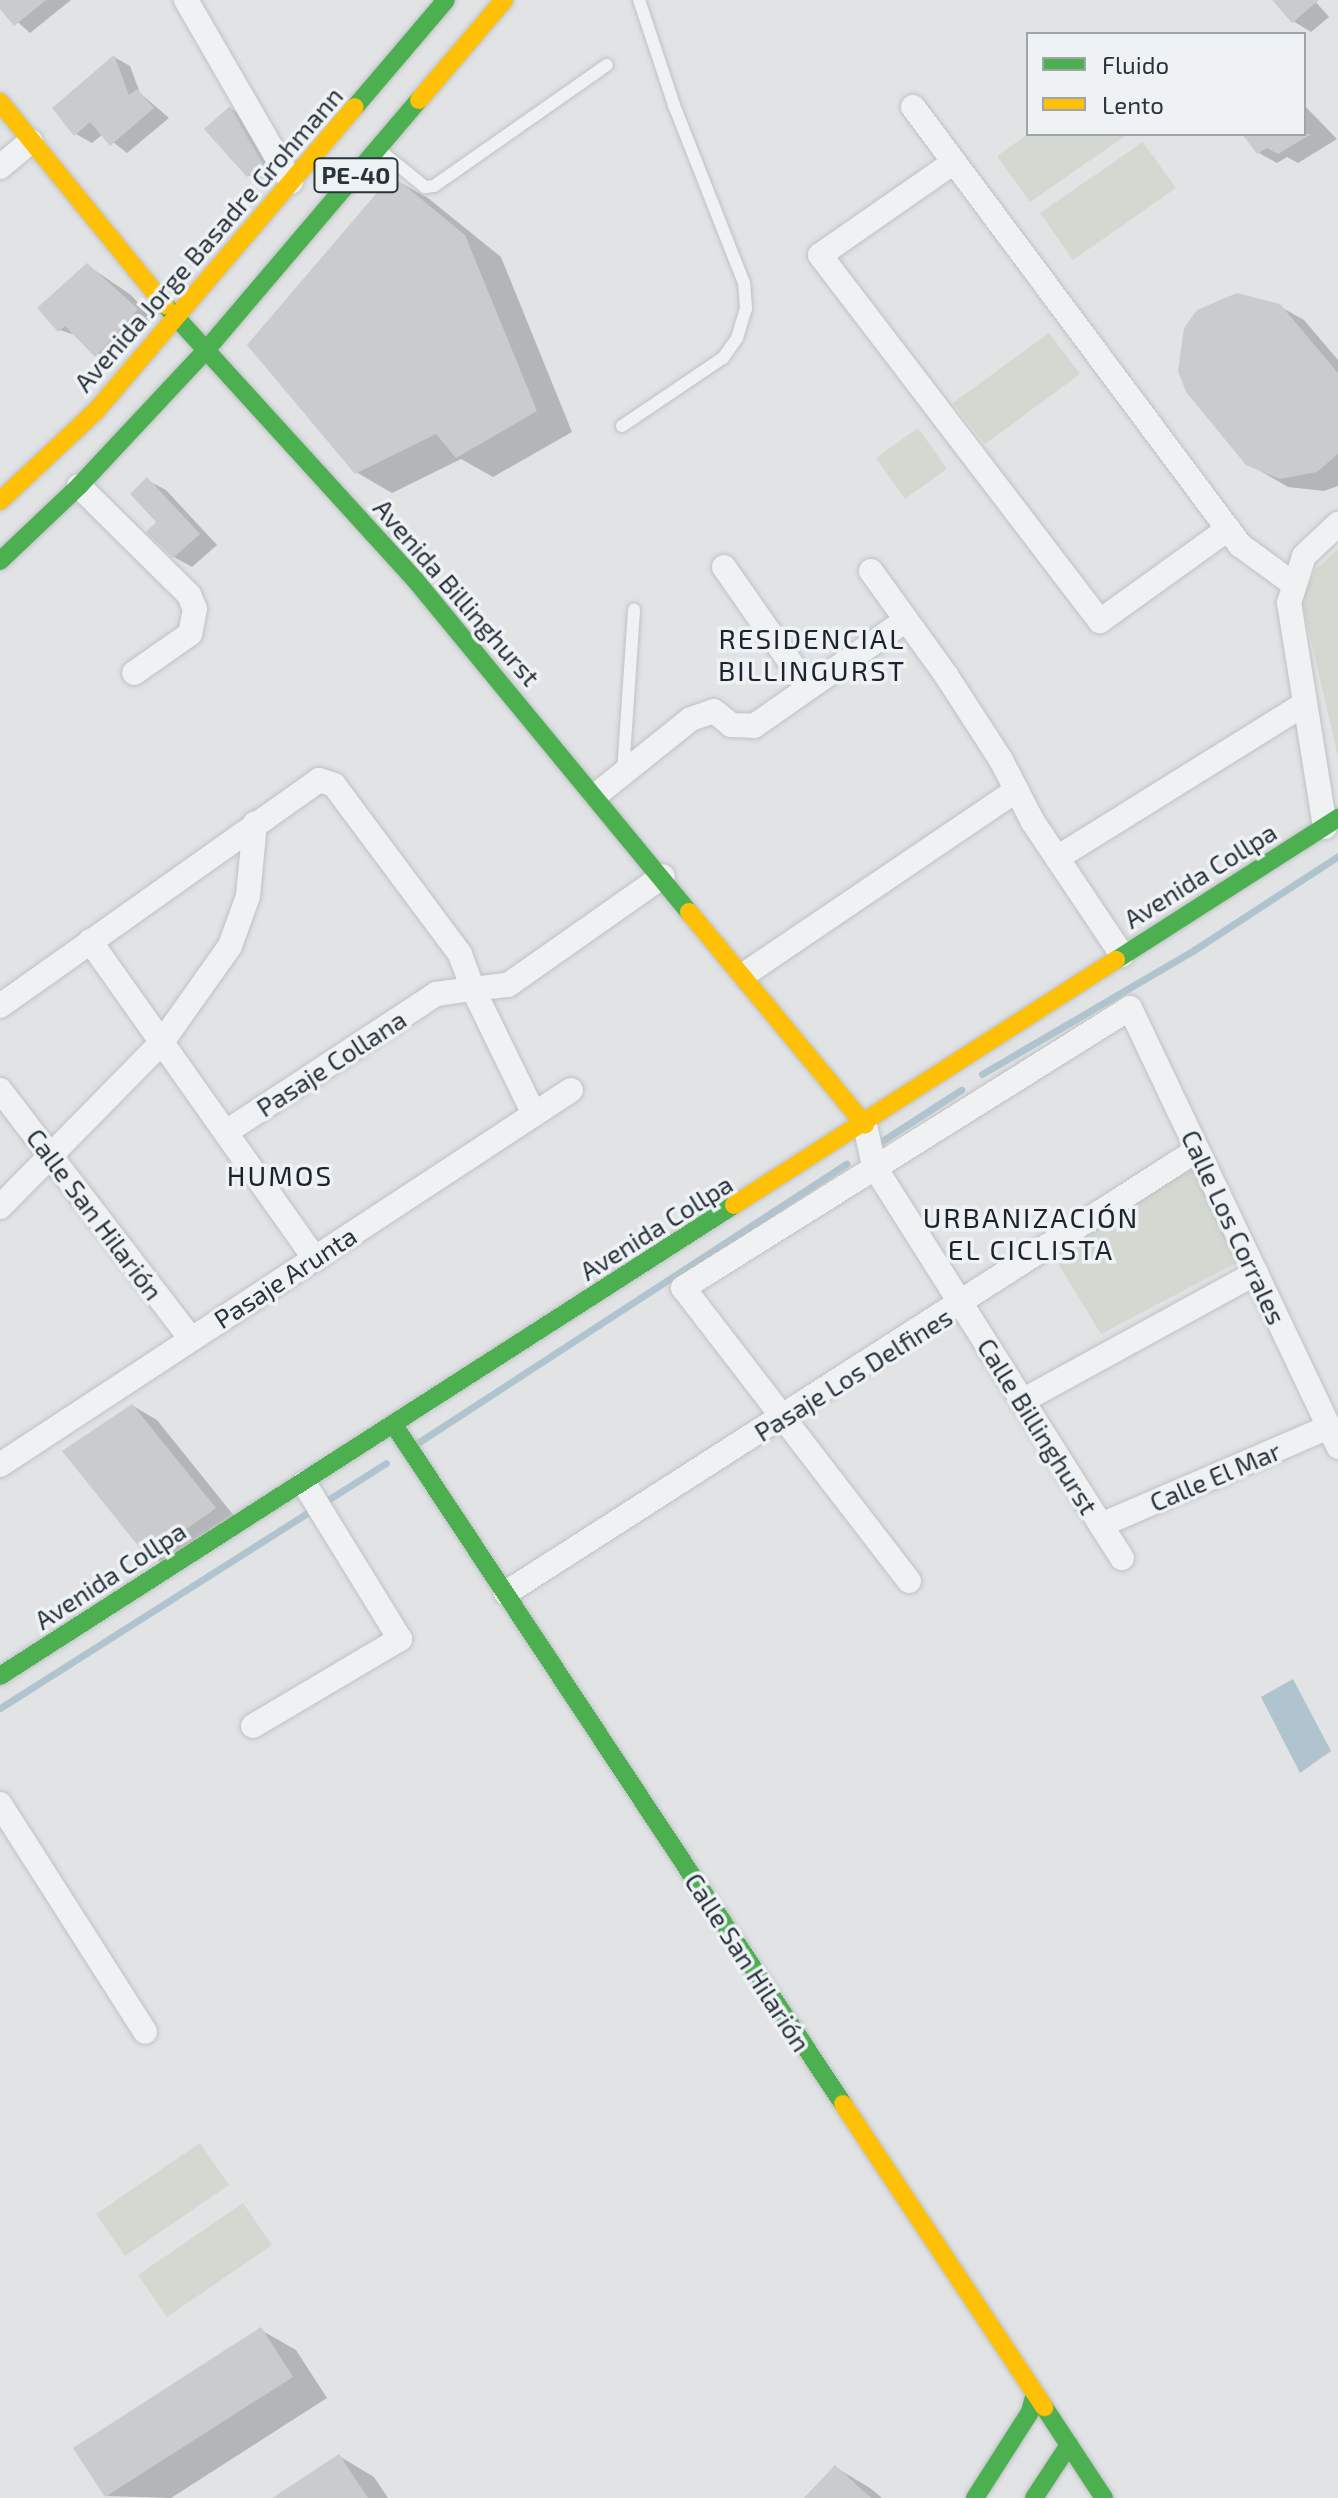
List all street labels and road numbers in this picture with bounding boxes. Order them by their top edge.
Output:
street label: Avenida Jorge Basadre Grohmann [67,80,349,398]
road number: PE-40 [312,155,400,195]
street label: Avenida Billinghurst [367,492,547,692]
street label: Avenida Collpa [1118,816,1282,934]
street label: Pasaje Collana [250,1003,412,1123]
street label: Calle San Hilarión [20,1122,170,1306]
street label: Calle Los Corrales [1175,1125,1293,1329]
street label: Avenida Collpa [574,1168,738,1286]
street label: Pasaje Arunta [208,1219,362,1335]
street label: Pasaje Los Delfines [748,1301,958,1447]
street label: Calle Billinghurst [971,1332,1105,1520]
street label: Calle El Mar [1145,1434,1285,1518]
street label: Avenida Collpa [28,1514,192,1636]
street label: Calle San Hilarión [679,1867,817,2057]

